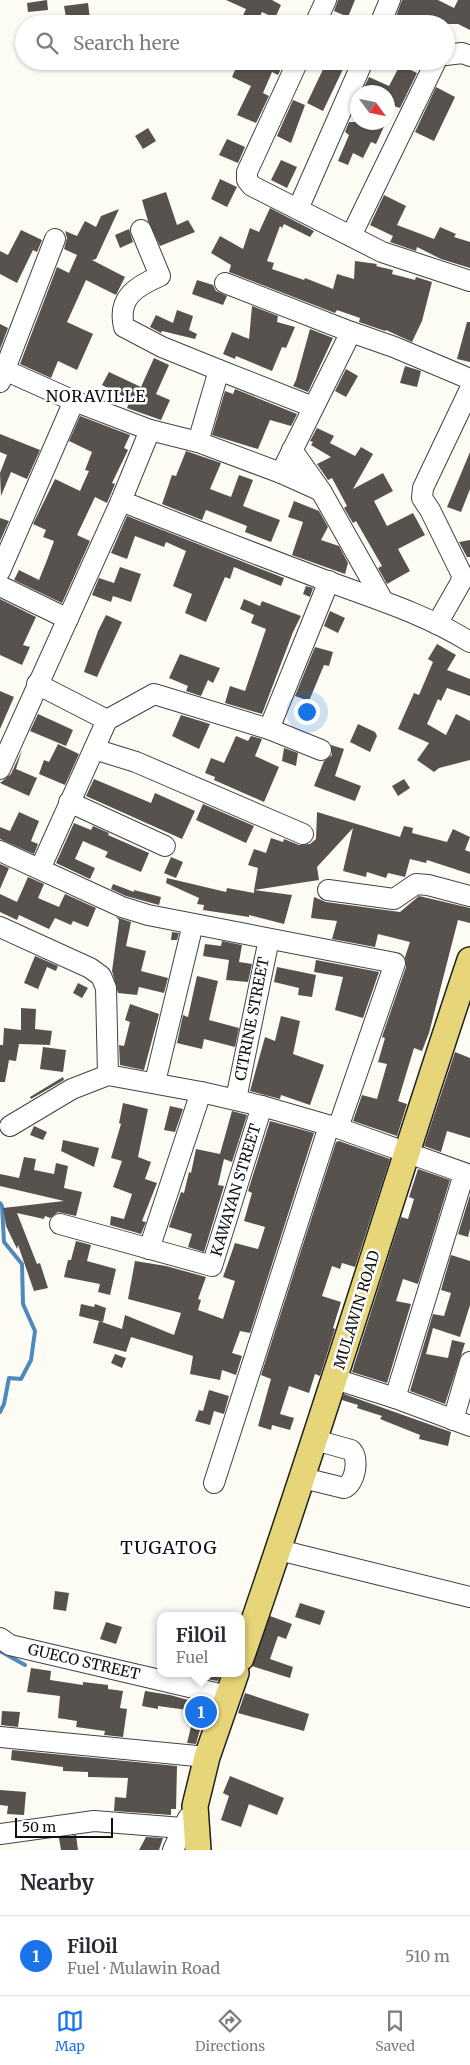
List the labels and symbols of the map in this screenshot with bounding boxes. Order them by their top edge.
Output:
north arrow [350,85,395,130]
district label: NORAVILLE [46,386,146,406]
your location [294,699,320,725]
street label: CITRINE STREET [230,955,273,1082]
street label: KAWAYAN STREET [206,1121,265,1258]
street label: MULAWIN ROAD [329,1248,384,1372]
district label: TUGATOG [120,1536,218,1559]
street label: GUECO STREET [26,1639,143,1684]
pin: 1 [185,1693,217,1731]
scale bar [15,1815,112,1838]

